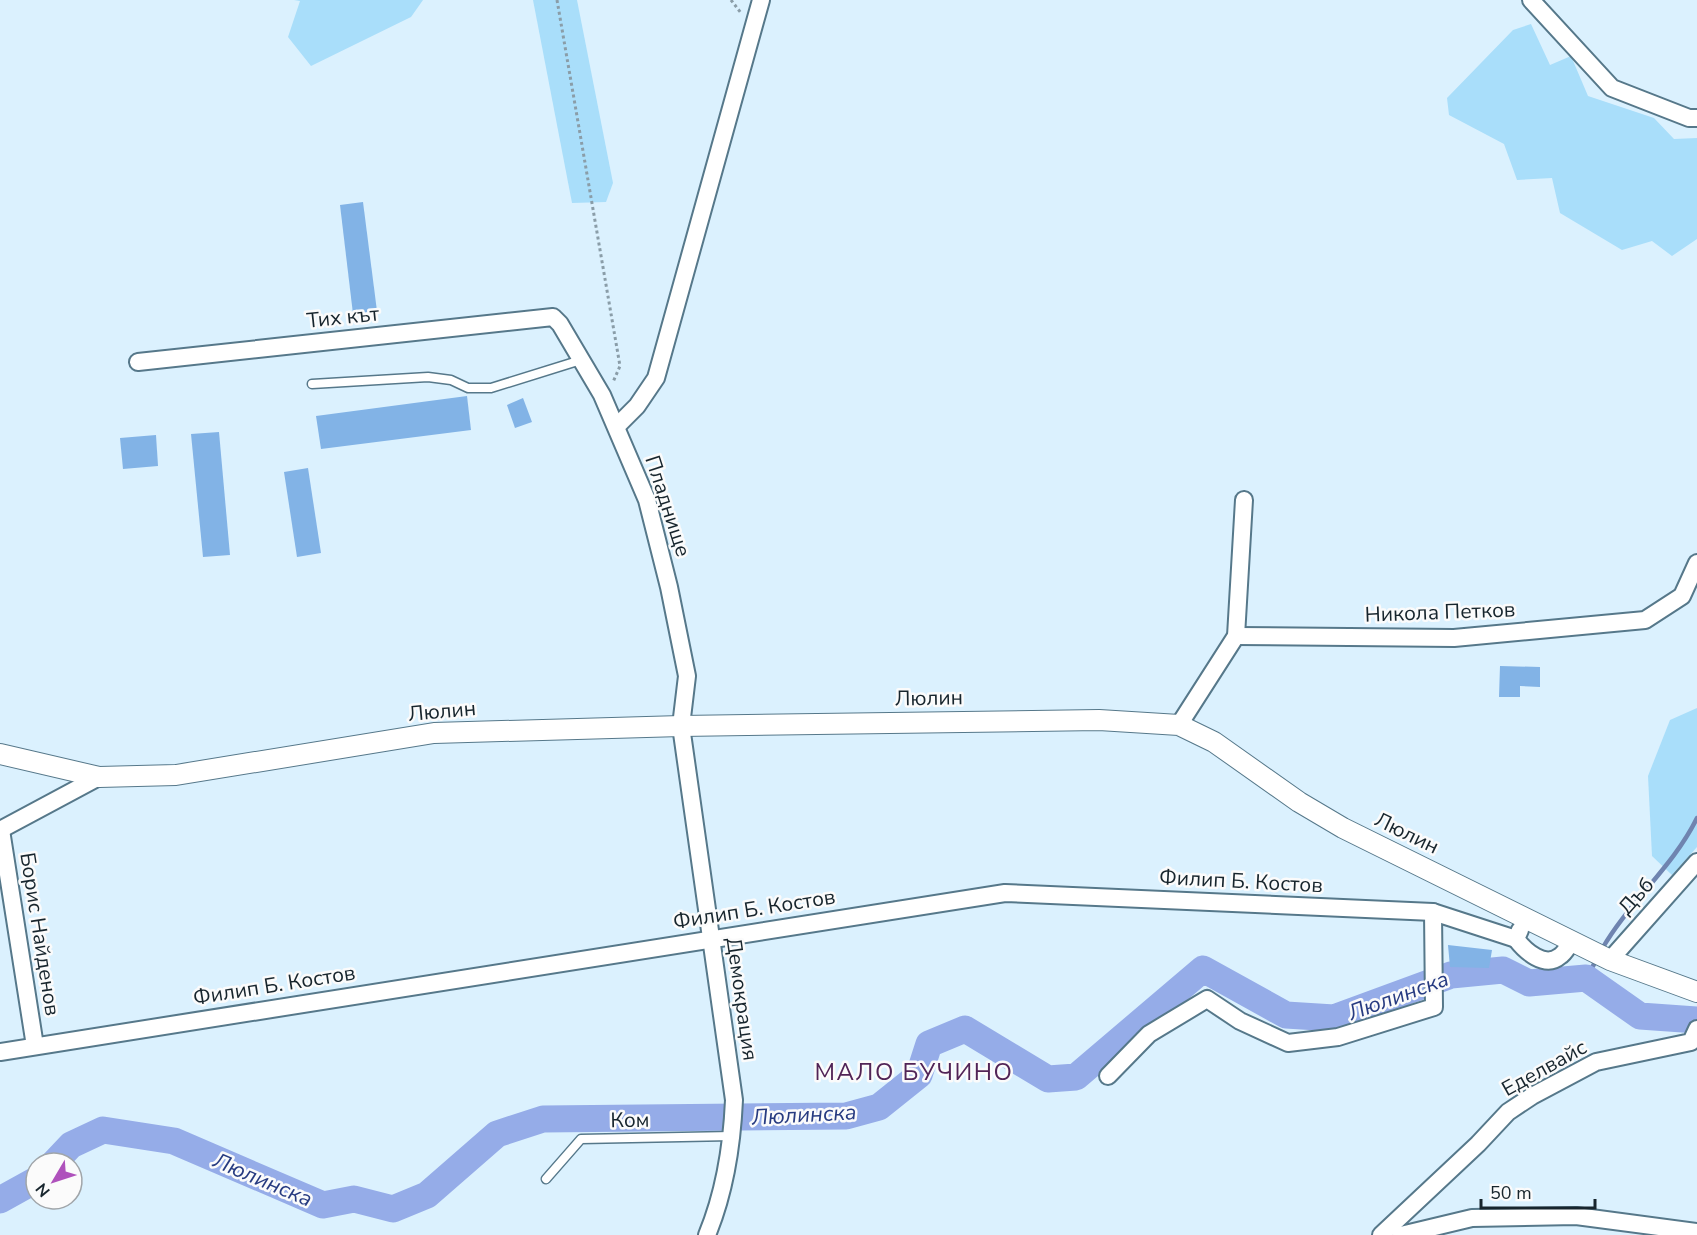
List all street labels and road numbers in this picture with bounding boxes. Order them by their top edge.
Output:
street label: Тих кът [305,299,381,335]
street label: Пладнище [638,452,698,560]
street label: Никола Петков [1364,595,1516,629]
street label: Люлин [895,683,963,713]
street label: Люлин [407,694,477,728]
street label: Люлин [1370,805,1444,861]
street label: Борис Найденов [13,850,67,1018]
street label: Филип Б. Костов [1158,863,1324,899]
street label: Дъб [1612,871,1660,921]
street label: Филип Б. Костов [671,882,837,936]
street label: Демокрация [719,935,765,1063]
street label: Филип Б. Костов [191,958,357,1012]
street label: Еделвайс [1496,1033,1592,1103]
street label: Ком [610,1106,650,1134]

